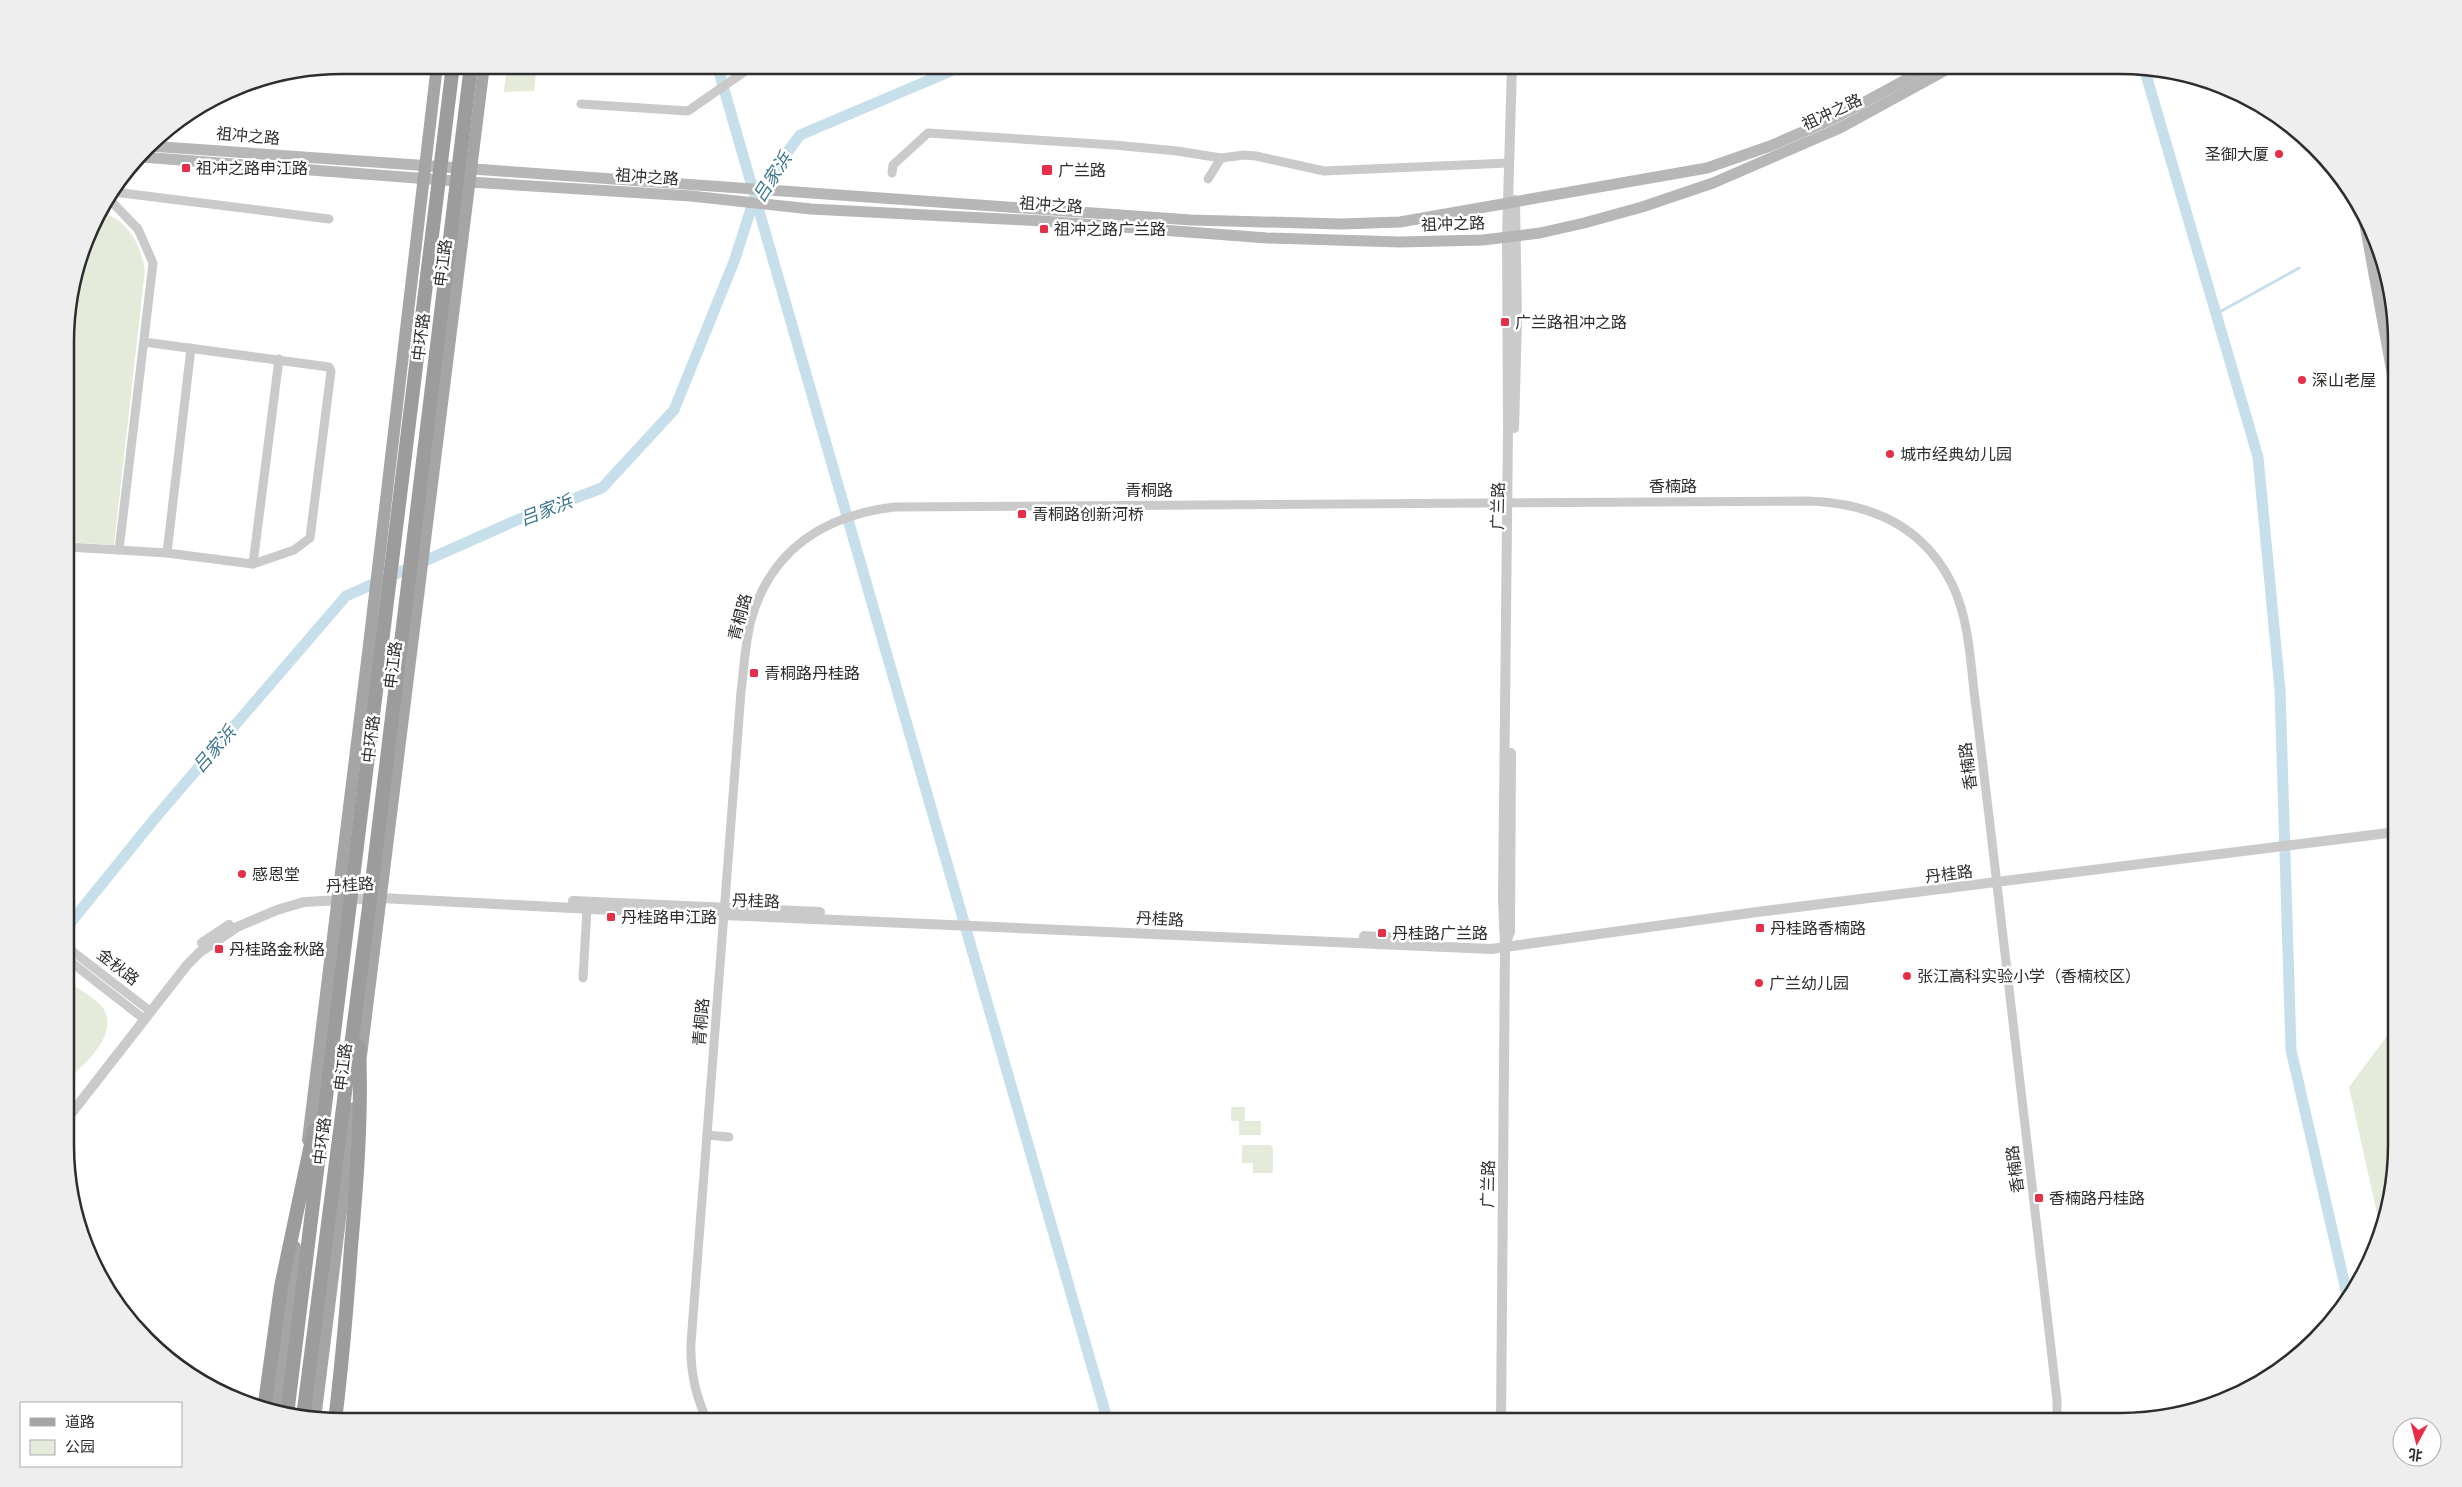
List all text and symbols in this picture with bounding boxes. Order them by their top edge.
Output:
street label: 祖冲之路 [1799,90,1865,134]
street label: 祖冲之路 [215,124,281,148]
place label: 圣御大厦 [2205,145,2269,164]
water label: 吕家浜 [748,147,797,205]
marker: 圣御大厦 [2273,148,2285,160]
place label: 祖冲之路申江路 [196,159,308,178]
place label: 广兰路 [1058,161,1106,180]
marker: 祖冲之路申江路 [180,162,192,174]
marker: 广兰路 [1040,163,1054,177]
street label: 祖冲之路 [614,165,680,189]
street label: 祖冲之路 [1018,193,1084,217]
street label: 祖冲之路 [1421,213,1485,235]
place label: 祖冲之路广兰路 [1054,220,1166,239]
marker: 祖冲之路广兰路 [1038,223,1050,235]
street label: 申江路 [431,238,455,288]
street label: 中环路 [409,312,433,362]
place label: 广兰路祖冲之路 [1515,313,1627,332]
marker: 广兰路祖冲之路 [1499,316,1511,328]
place label: 深山老屋 [2312,371,2376,390]
marker: 深山老屋 [2296,374,2308,386]
place label: 城市经典幼儿园 [1900,445,2012,464]
marker: 城市经典幼儿园 [1884,448,1896,460]
street label: 香楠路 [1649,477,1697,496]
street label: 青桐路 [1125,481,1173,500]
street label: 广兰路 [1488,482,1508,530]
water label: 吕家浜 [517,490,577,529]
place label: 青桐路创新河桥 [1032,505,1144,524]
marker: 青桐路创新河桥 [1016,508,1028,520]
street label: 青桐路 [725,591,755,643]
street label: 申江路 [381,640,405,690]
place label: 青桐路丹桂路 [764,664,860,683]
marker: 青桐路丹桂路 [748,667,760,679]
street label: 中环路 [359,714,383,764]
water label: 吕家浜 [188,720,241,776]
street label: 香楠路 [1956,741,1980,791]
street label: 丹桂路 [1924,862,1974,886]
place label: 感恩堂 [252,865,300,884]
marker: 感恩堂 [236,868,248,880]
street label: 丹桂路 [326,874,374,896]
street label: 丹桂路 [732,891,780,911]
place label: 丹桂路申江路 [621,908,717,927]
street label: 丹桂路 [1136,908,1184,930]
marker: 丹桂路申江路 [605,911,617,923]
place label: 丹桂路香楠路 [1770,919,1866,938]
marker: 丹桂路香楠路 [1754,922,1766,934]
place label: 丹桂路广兰路 [1392,924,1488,943]
marker: 丹桂路广兰路 [1376,927,1388,939]
place label: 丹桂路金秋路 [229,940,325,959]
marker: 丹桂路金秋路 [213,943,225,955]
street label: 金秋路 [93,945,143,989]
place label: 张江高科实验小学（香楠校区） [1917,967,2141,986]
marker: 张江高科实验小学（香楠校区） [1901,970,1913,982]
place label: 广兰幼儿园 [1769,974,1849,993]
marker: 广兰幼儿园 [1753,977,1765,989]
street label: 青桐路 [689,997,713,1047]
street label: 申江路 [331,1042,355,1092]
street label: 中环路 [310,1116,334,1166]
street label: 香楠路 [2003,1144,2027,1194]
street label: 广兰路 [1478,1160,1498,1208]
place label: 香楠路丹桂路 [2049,1189,2145,1208]
marker: 香楠路丹桂路 [2033,1192,2045,1204]
legend [20,1402,182,1467]
text: 道路 [65,1413,95,1431]
north arrow [2392,1417,2442,1467]
text: 公园 [65,1438,95,1456]
text: 北 [2407,1446,2423,1464]

